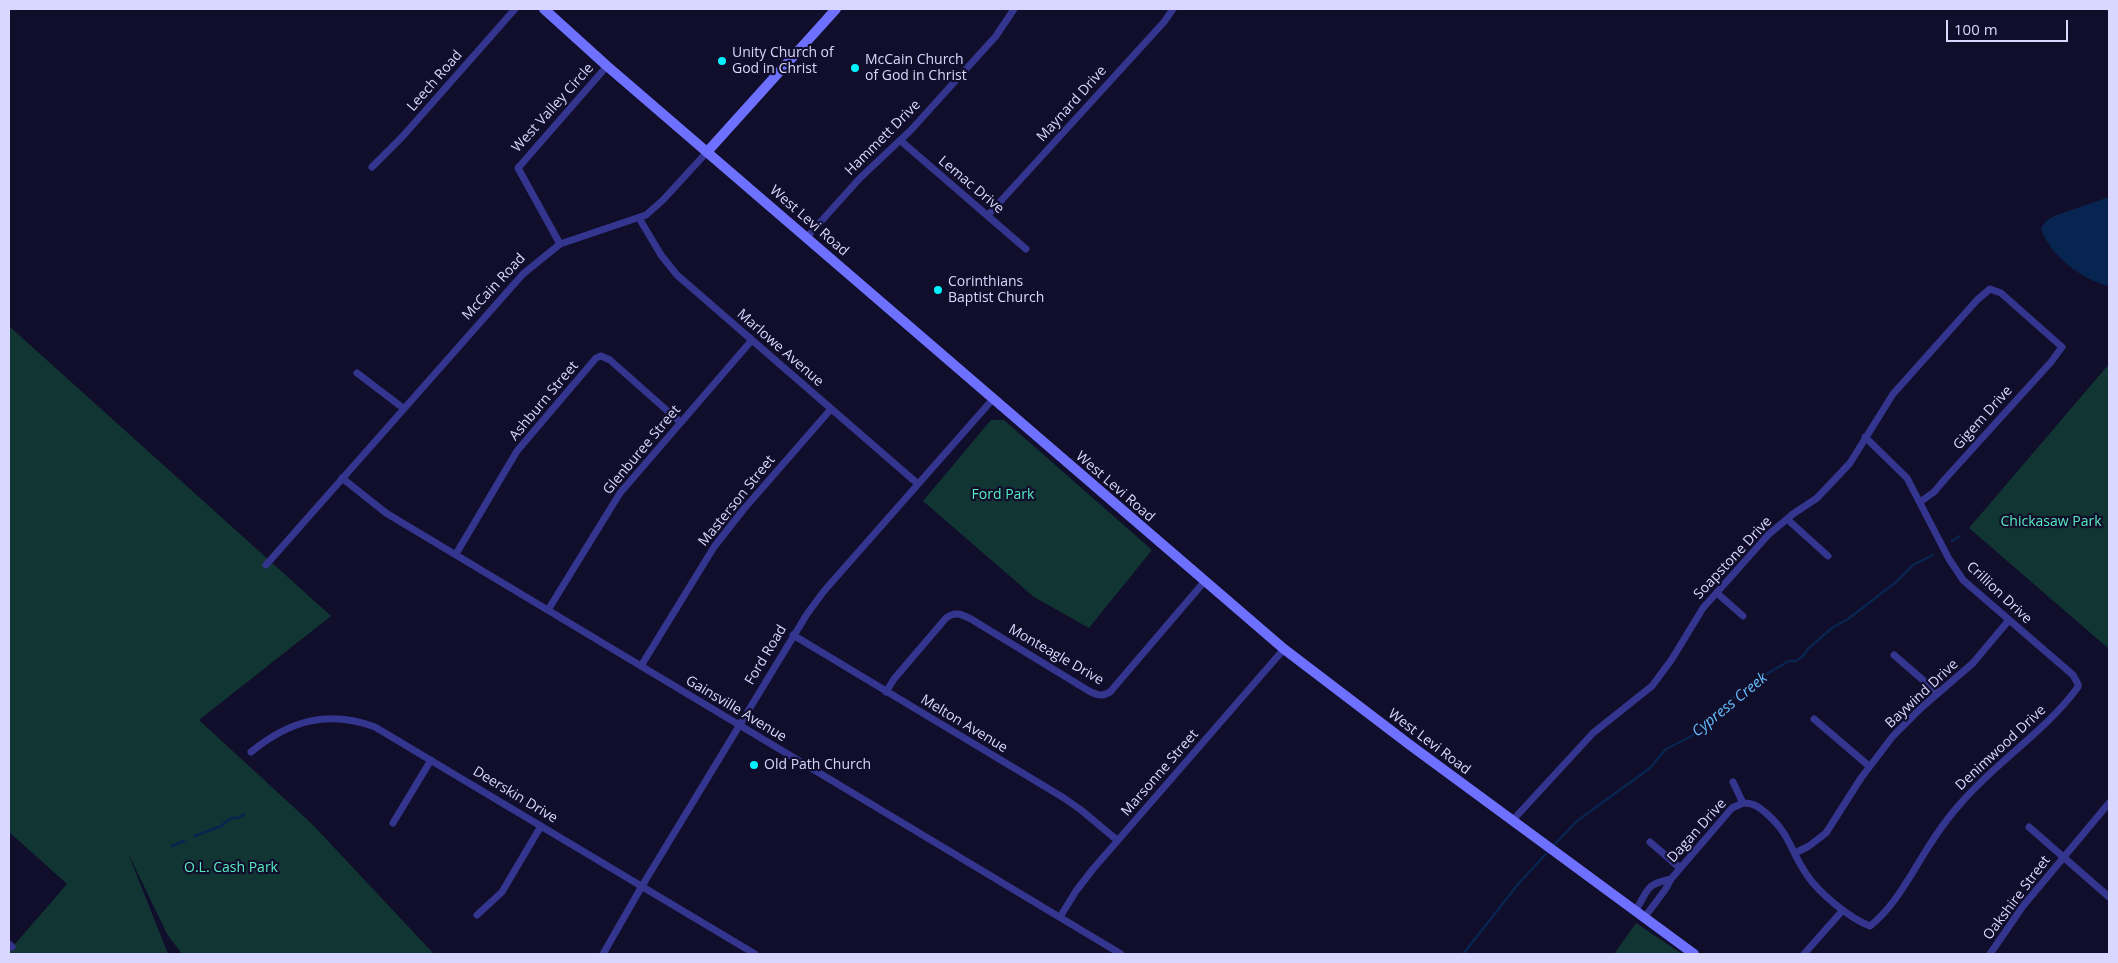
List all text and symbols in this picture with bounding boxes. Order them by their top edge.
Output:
scale bar [1948,10,2070,42]
text: 100 m [1954,19,1998,39]
place label: Unity Church of God in Christ [732,45,834,78]
street label: Leech Road [404,47,466,115]
place label: McCain Church of God in Christ [865,52,967,84]
marker: Unity Church of God in Christ [716,55,728,67]
street label: West Valley Circle [509,60,597,156]
marker: McCain Church of God in Christ [849,62,861,74]
street label: Maynard Drive [1034,63,1110,145]
street label: Hammett Drive [842,97,924,179]
street label: Lemac Drive [935,153,1007,217]
street label: West Levi Road [766,182,852,260]
street label: McCain Road [459,250,529,324]
place label: Corinthians Baptist Church [948,274,1044,306]
marker: Corinthians Baptist Church [932,284,944,296]
street label: Marlowe Avenue [733,306,827,390]
street label: Ashburn Street [506,358,582,444]
street label: Gigem Drive [1950,383,2016,453]
street label: Glenburee Street [600,402,684,498]
street label: West Levi Road [1072,448,1158,526]
street label: Masterson Street [695,452,779,550]
park label: Ford Park [972,487,1034,503]
street label: Soapstone Drive [1690,513,1776,603]
park label: Chickasaw Park [2001,514,2101,530]
street label: Crillion Drive [1963,558,2035,628]
street label: Monteagle Drive [1005,621,1107,689]
street label: Ford Road [742,622,790,688]
street label: Baywind Drive [1882,656,1962,732]
water label: Cypress Creek [1689,669,1771,741]
street label: Gainsville Avenue [683,672,789,746]
street label: Melton Avenue [918,691,1010,757]
street label: Denimwood Drive [1952,702,2050,794]
street label: West Levi Road [1384,706,1474,778]
street label: Marsonne Street [1118,726,1202,820]
place label: Old Path Church [764,757,871,773]
marker: Old Path Church [748,759,760,771]
street label: Deerskin Drive [470,763,560,827]
street label: Dagan Drive [1664,796,1730,866]
street label: Oakshire Street [1980,853,2054,943]
park label: O.L. Cash Park [184,860,278,876]

